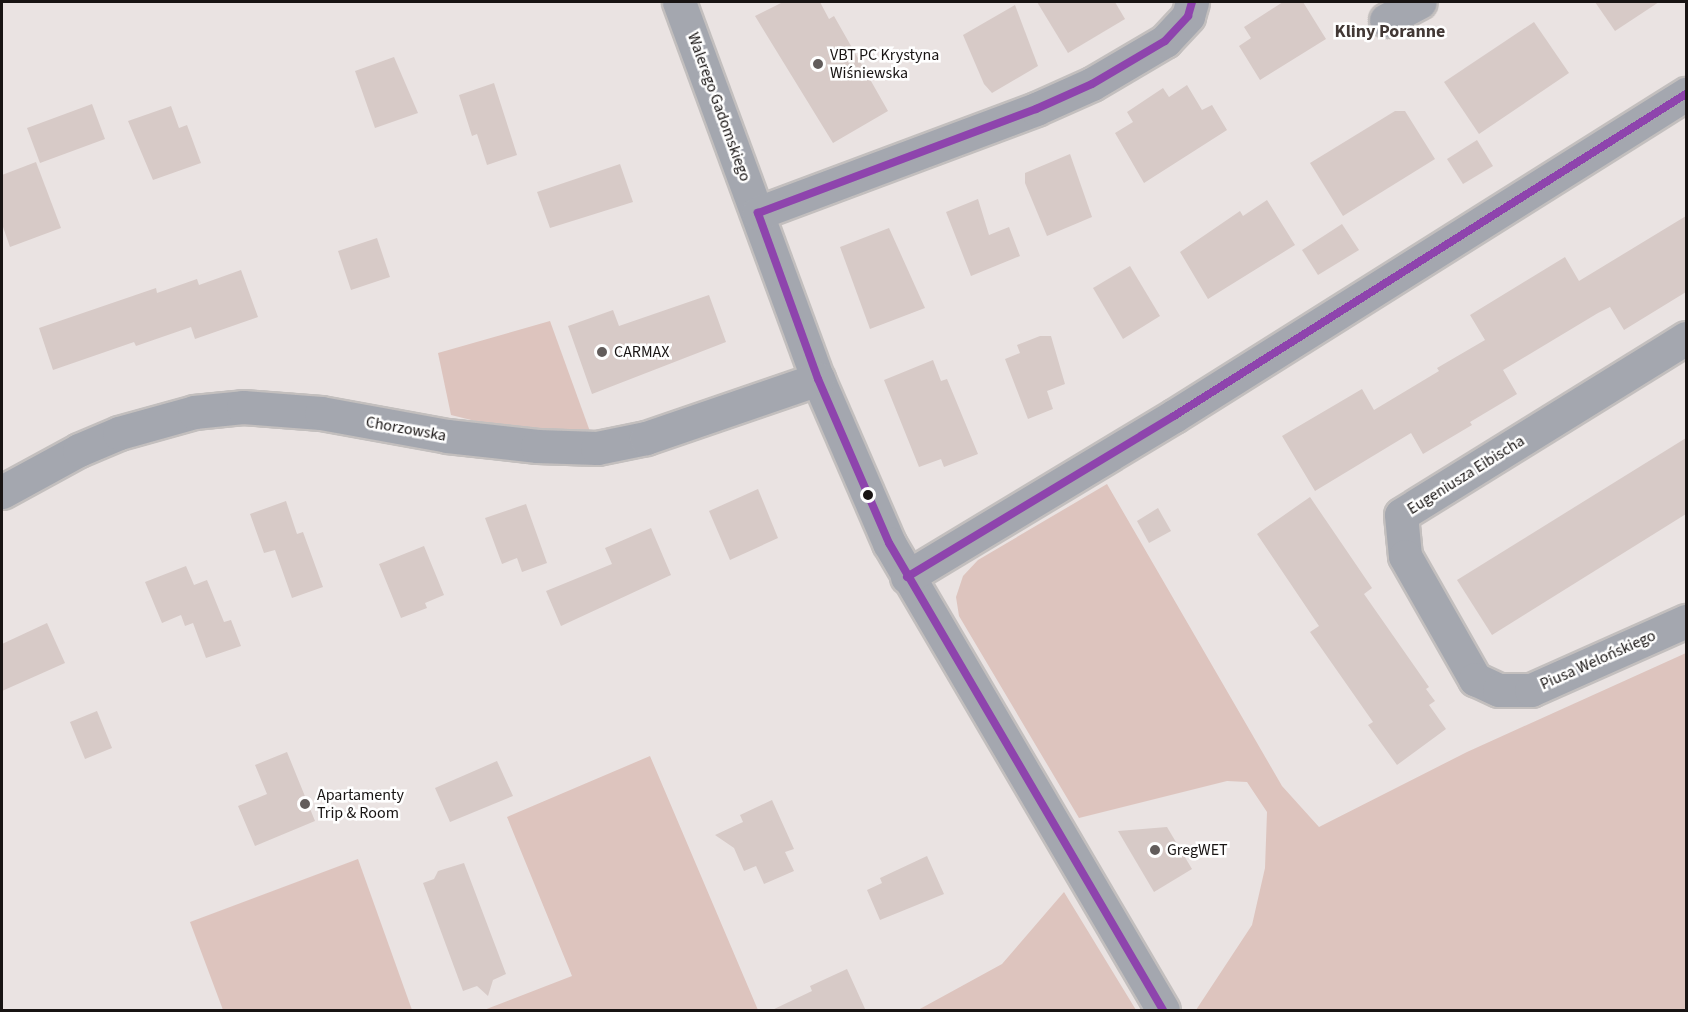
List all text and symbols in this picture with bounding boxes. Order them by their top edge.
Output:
district label: Kliny Poranne [1335,21,1445,43]
street label: Walerego Gadomskiego [683,30,755,184]
place label: VBT PC Krystyna Wiśniewska [830,45,939,83]
marker: VBT PC Krystyna Wiśniewska [811,57,825,71]
place label: CARMAX [614,342,670,362]
marker: CARMAX [595,345,609,359]
street label: Chorzowska [364,412,448,446]
street label: Eugeniusza Eibischa [1404,431,1528,519]
unlabelled marker [862,489,874,501]
street label: Piusa Welońskiego [1537,626,1659,694]
place label: Apartamenty Trip & Room [317,785,404,823]
marker: Apartamenty Trip & Room [298,797,312,811]
place label: GregWET [1167,840,1228,860]
marker: GregWET [1148,843,1162,857]

